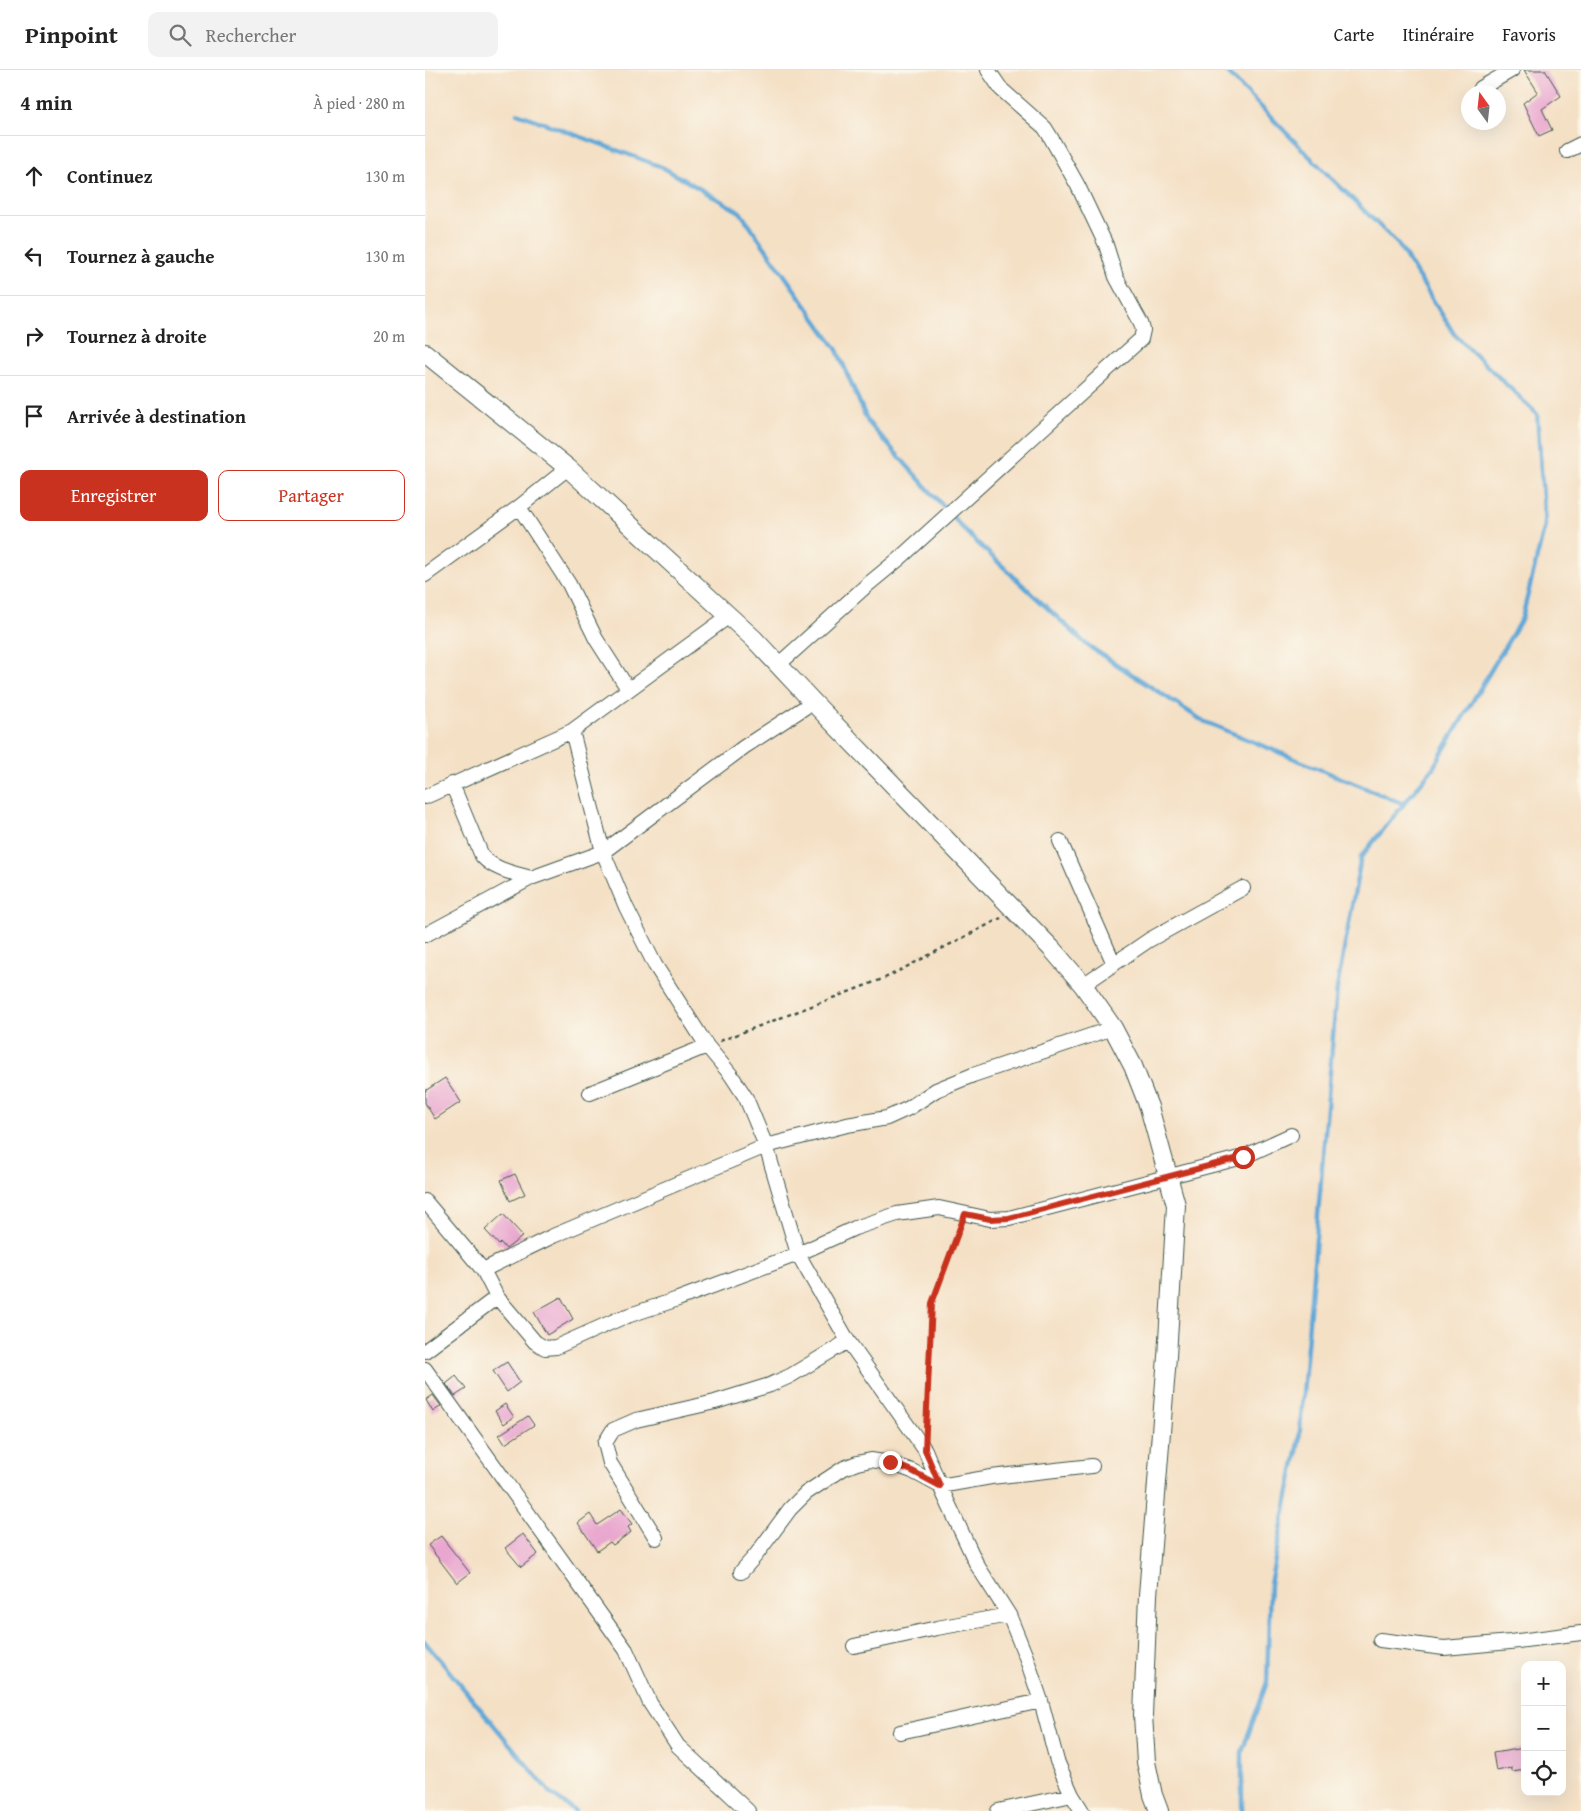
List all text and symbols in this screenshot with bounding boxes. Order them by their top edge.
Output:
search box [148,12,498,57]
text: Pinpoint [25,17,118,52]
icon: search [166,21,194,49]
text: Rechercher [206,21,296,49]
text: Carte [1334,21,1374,48]
text: Itinéraire [1402,21,1474,48]
text: Favoris [1502,21,1556,48]
north arrow [1461,85,1506,130]
text: 4 min [20,87,72,118]
text: À pied · 280 m [313,91,405,115]
icon: ahead [20,162,48,190]
text: Continuez [67,162,153,190]
text: 130 m [365,164,405,188]
icon: left [20,242,48,270]
text: Tournez à gauche [67,242,215,270]
text: 130 m [365,244,405,268]
icon: right [20,322,48,350]
text: Tournez à droite [67,322,207,350]
text: 20 m [373,324,405,348]
icon: arrive [20,402,48,430]
text: Arrivée à destination [67,402,246,430]
button: Enregistrer [20,470,208,521]
button: Partager [218,470,405,521]
route start [1232,1146,1255,1169]
route end [879,1451,902,1474]
map controls [1521,1661,1566,1796]
button: + [1521,1661,1566,1706]
button: − [1521,1706,1566,1751]
button: locate [1521,1751,1566,1796]

